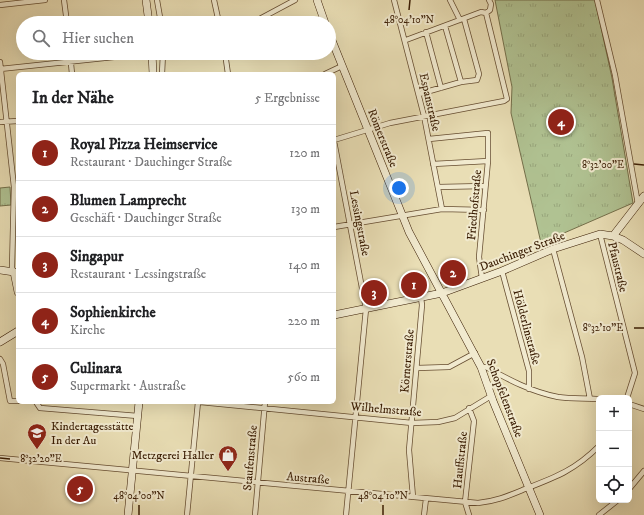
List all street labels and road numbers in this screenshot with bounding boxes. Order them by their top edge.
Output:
street label: Espanstraße [416,71,444,133]
street label: Römerstraße [364,107,401,170]
street label: Friedhofstraße [464,169,485,241]
street label: Lessingstraße [346,189,373,257]
street label: Dauchinger Straße [477,228,567,275]
street label: Pfaustraße [604,240,631,294]
street label: Hölderlinstraße [509,288,544,366]
street label: Körnerstraße [397,329,418,394]
street label: Schopfelenstraße [483,357,526,440]
street label: Wilhelmstraße [349,399,422,420]
street label: Staufenstraße [240,425,261,491]
street label: Hauffstraße [450,431,471,489]
street label: Austraße [286,469,330,488]

